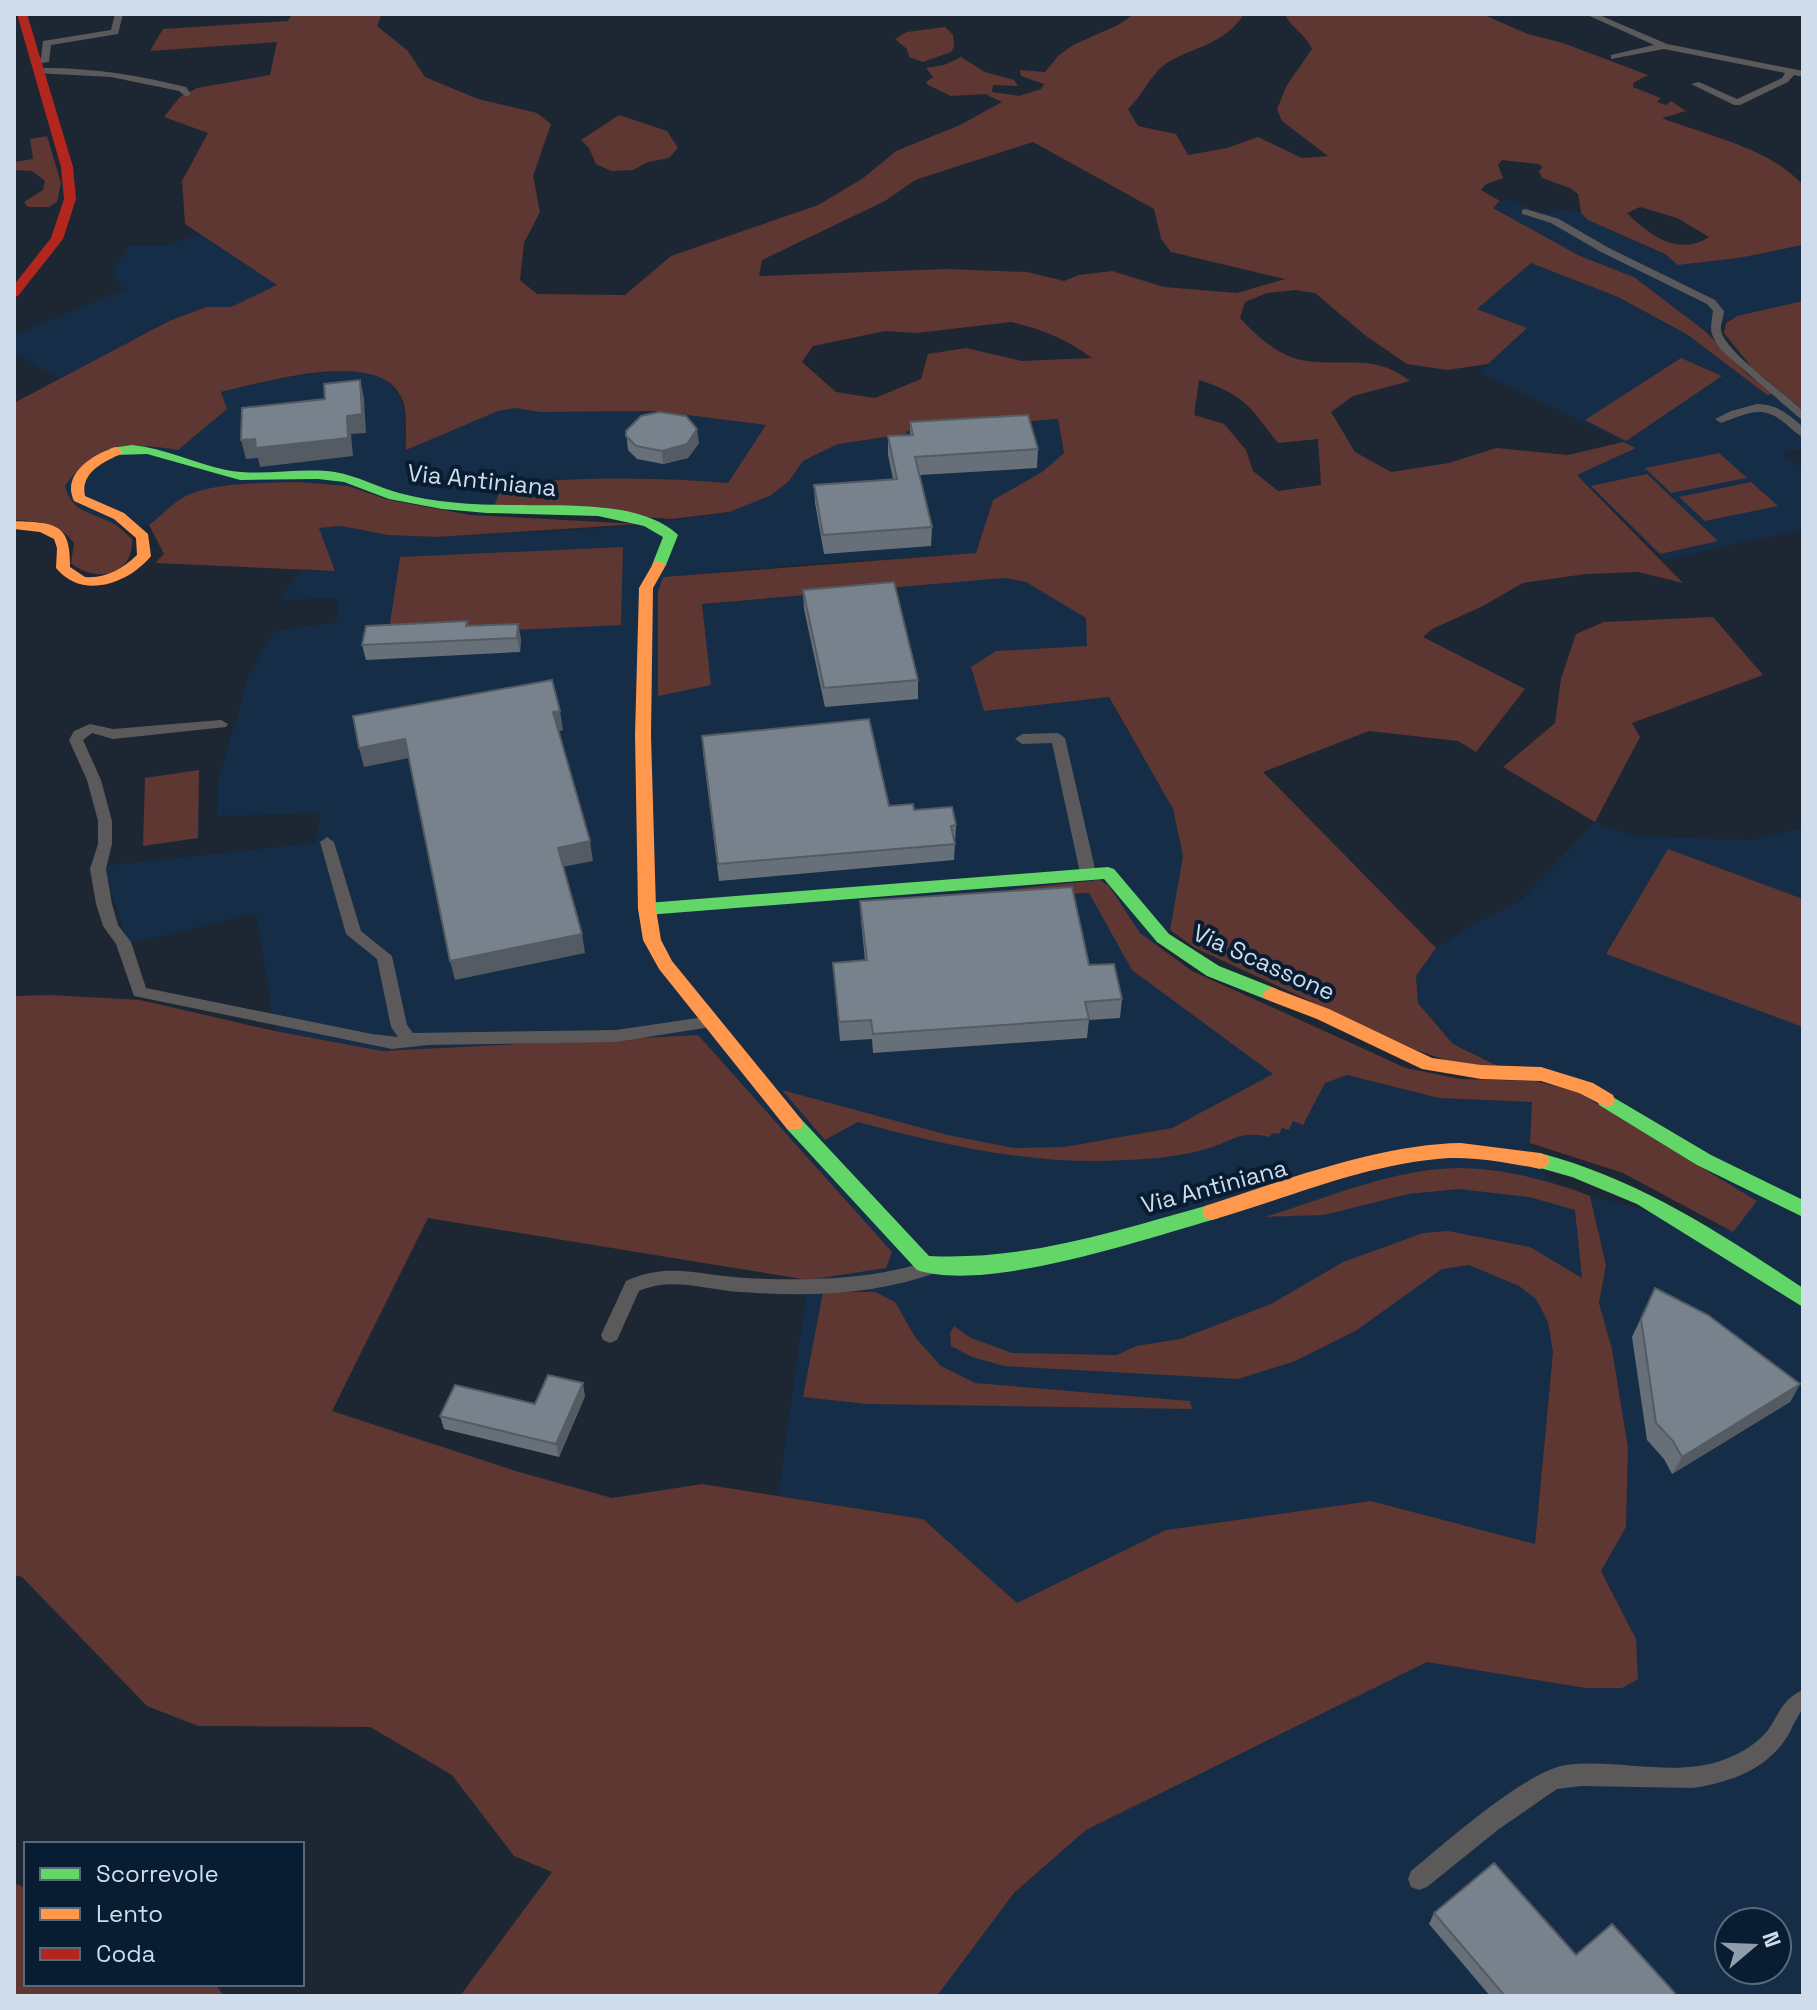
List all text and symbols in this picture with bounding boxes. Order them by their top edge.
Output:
street label: Via Antiniana [406,457,558,503]
street label: Via Scassone [1188,917,1340,1007]
street label: Via Antiniana [1138,1152,1291,1220]
legend [24,1842,304,1986]
text: Scorrevole [96,1858,219,1889]
text: Lento [96,1898,163,1929]
north arrow [1713,1906,1793,1986]
text: N [1756,1928,1788,1951]
text: Coda [96,1938,156,1969]

